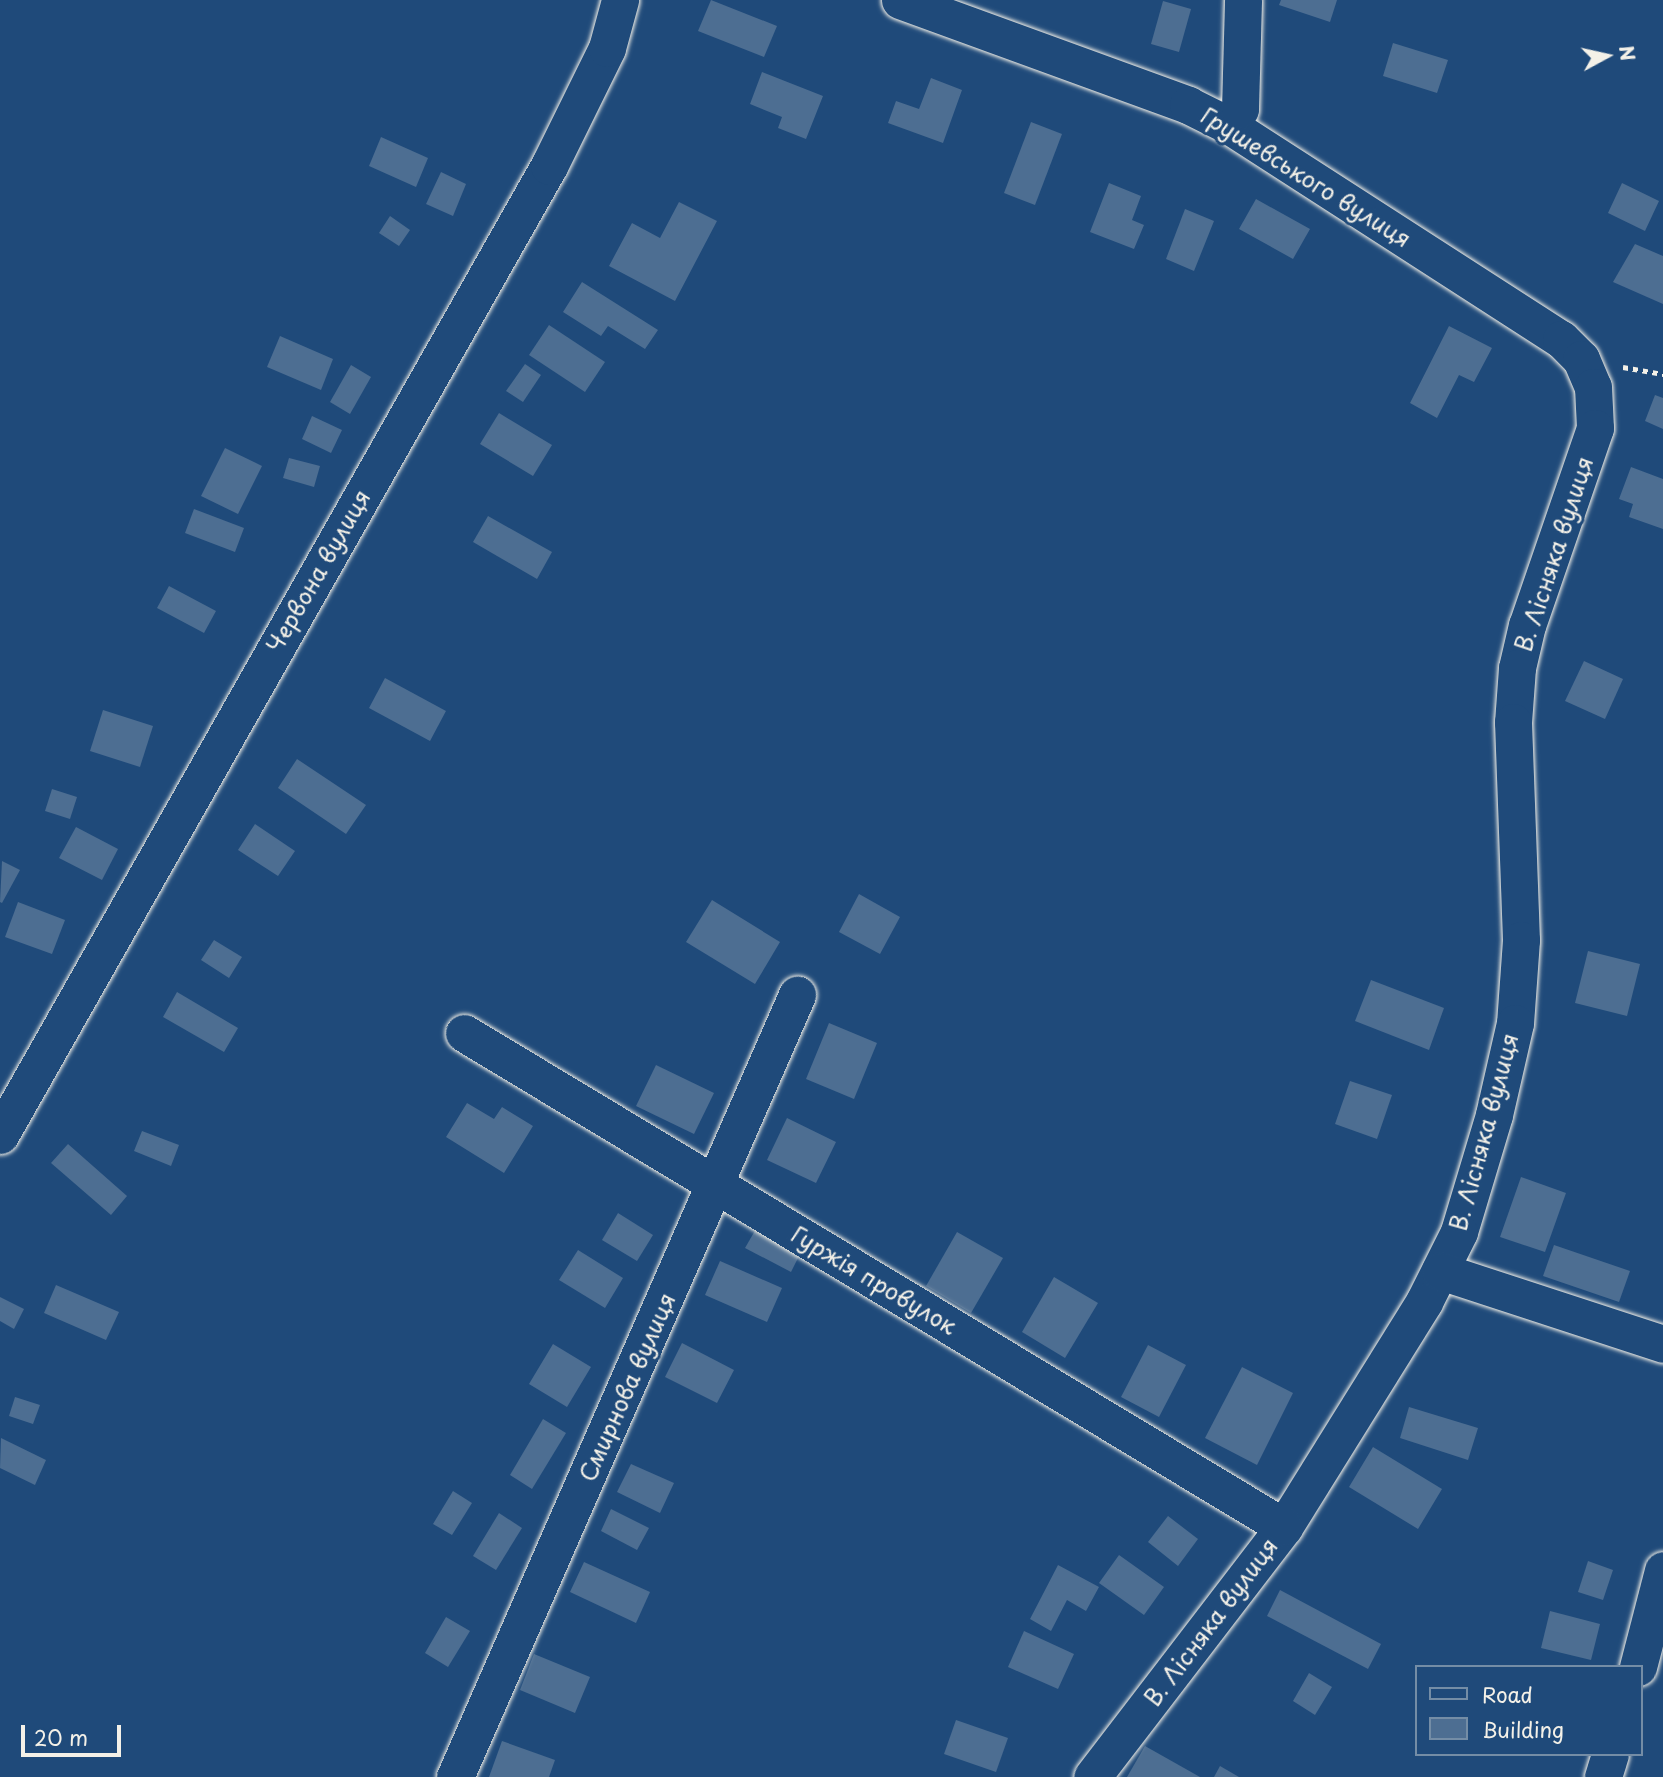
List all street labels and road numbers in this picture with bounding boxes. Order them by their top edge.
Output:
street label: Грушевського вулиця [1196,101,1416,253]
street label: В. Лісняка вулиця [1509,452,1599,656]
street label: Червона вулиця [260,484,376,658]
street label: В. Лісняка вулиця [1444,1029,1524,1235]
street label: Гуржія провулок [786,1220,962,1340]
street label: Смирнова вулиця [573,1288,681,1486]
street label: В. Лісняка вулиця [1138,1532,1284,1712]

